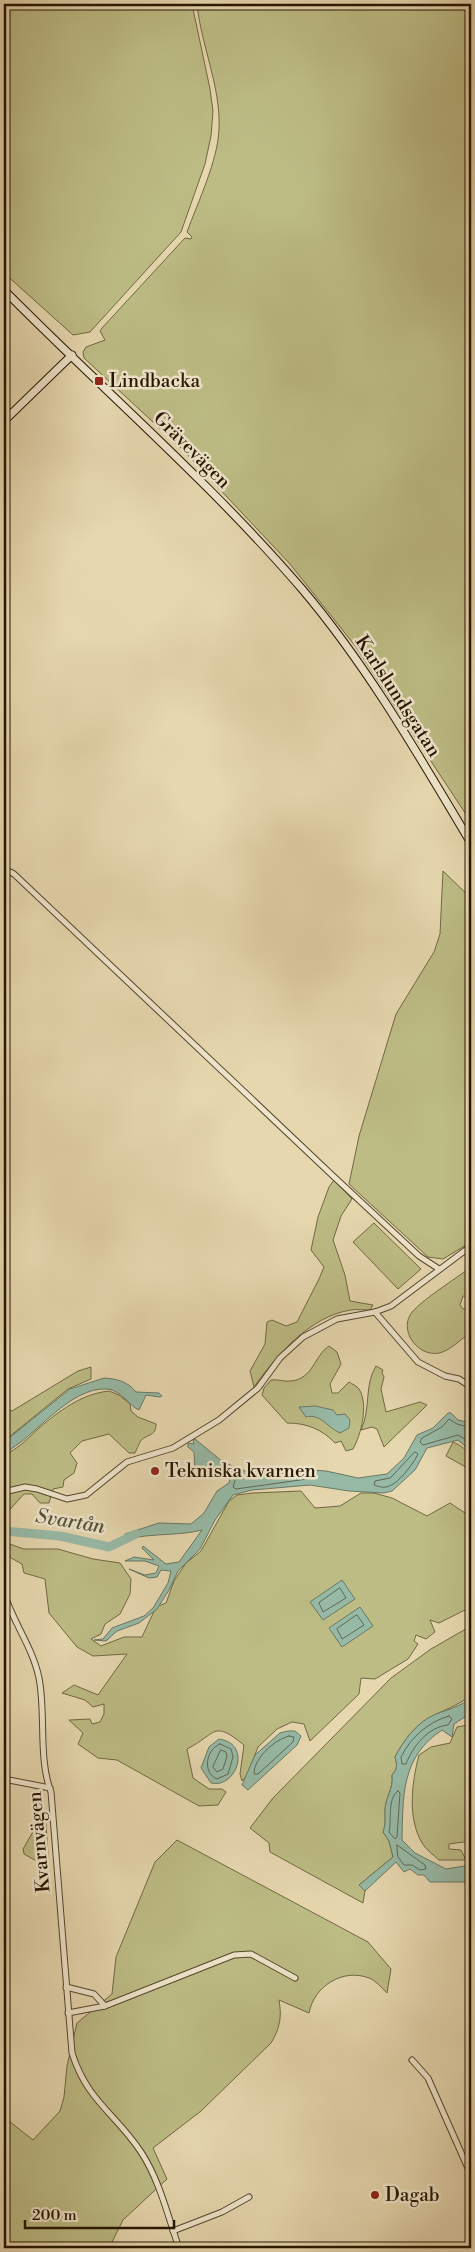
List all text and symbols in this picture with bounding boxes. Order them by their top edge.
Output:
place label: Lindbacka [109,369,201,393]
marker: Lindbacka [93,375,105,387]
street label: Grävevägen [148,406,236,494]
street label: Karlslundsgatan [350,631,446,761]
place label: Tekniska kvarnen [165,1459,316,1483]
marker: Tekniska kvarnen [149,1465,161,1477]
water label: Svartån [34,1504,107,1540]
street label: Kvarnvägen [23,1790,55,1894]
place label: Dagab [385,2183,440,2207]
marker: Dagab [369,2189,381,2201]
scale bar [25,2197,174,2229]
text: 200 m [32,2206,77,2225]

